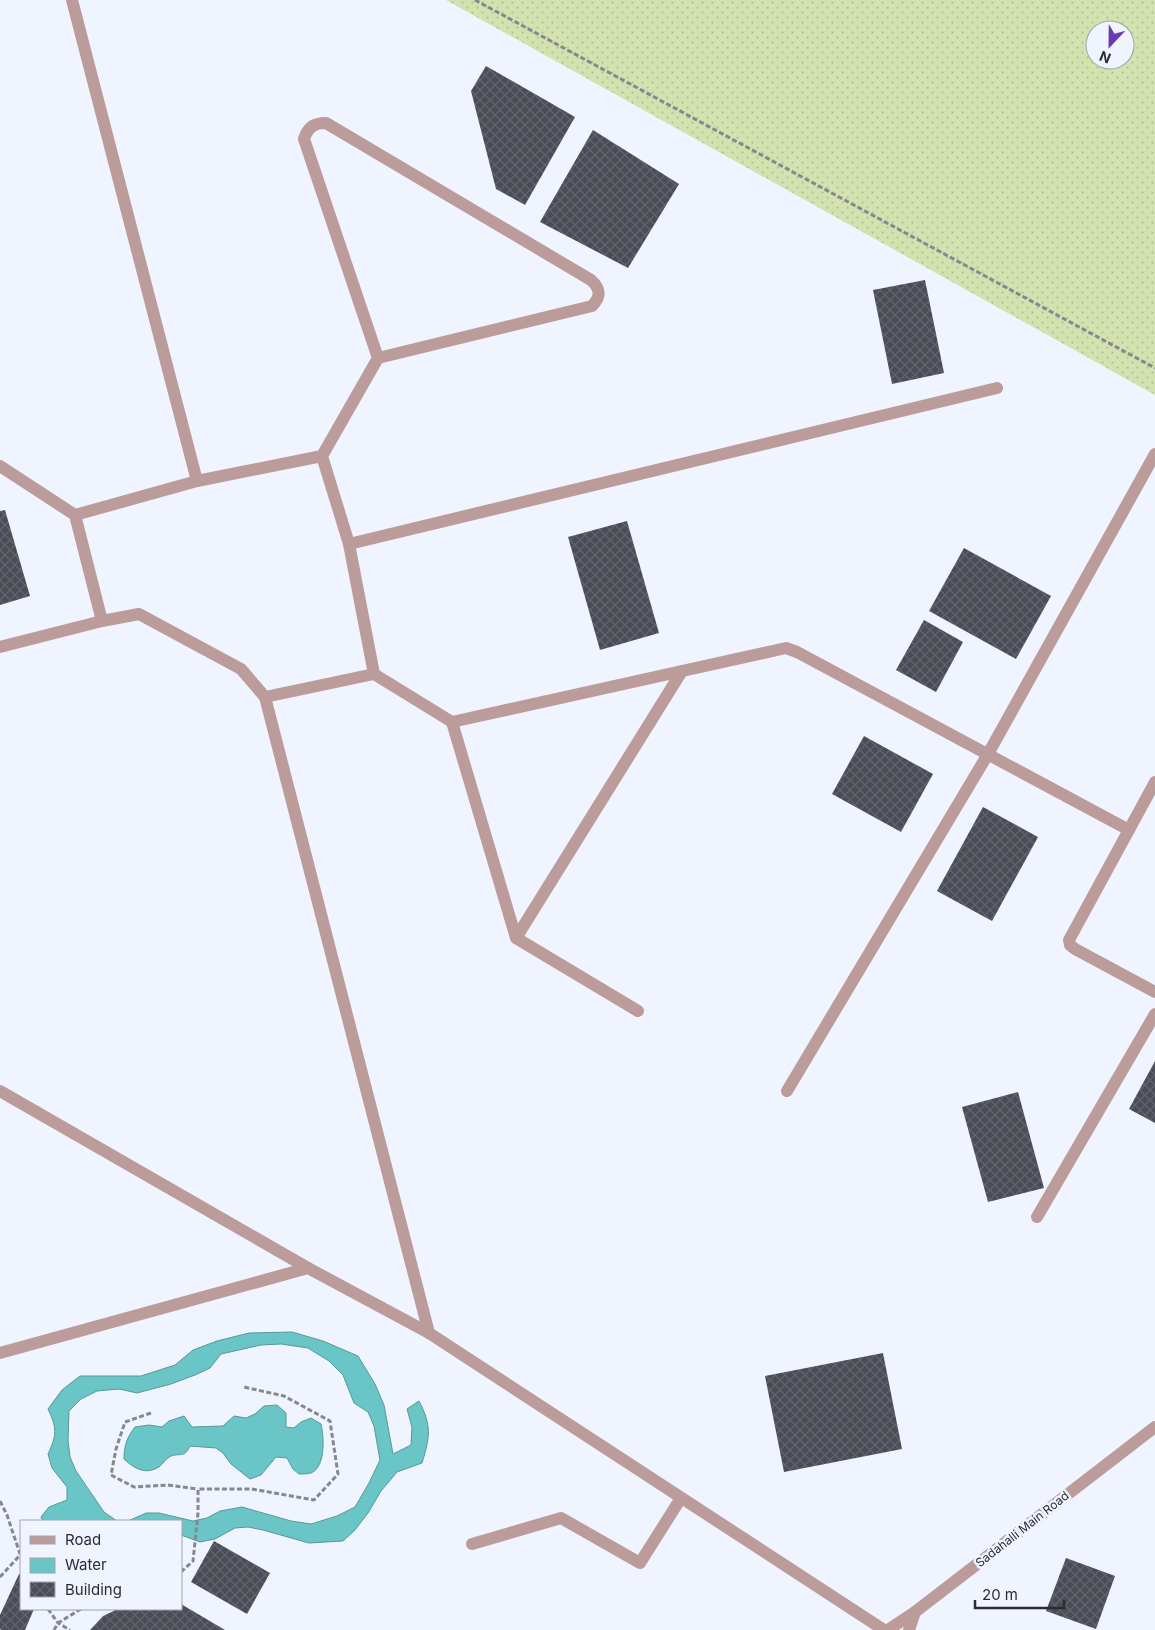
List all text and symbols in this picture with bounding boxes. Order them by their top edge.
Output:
north arrow [1085,20,1135,70]
text: N [1097,48,1113,67]
street label: Sadahalli Main Road [972,1488,1072,1570]
legend [20,1520,182,1610]
text: Road [65,1530,101,1549]
text: Water [65,1555,107,1574]
scale bar [975,1578,1064,1610]
text: Building [65,1580,122,1599]
text: 20 m [982,1585,1018,1604]

